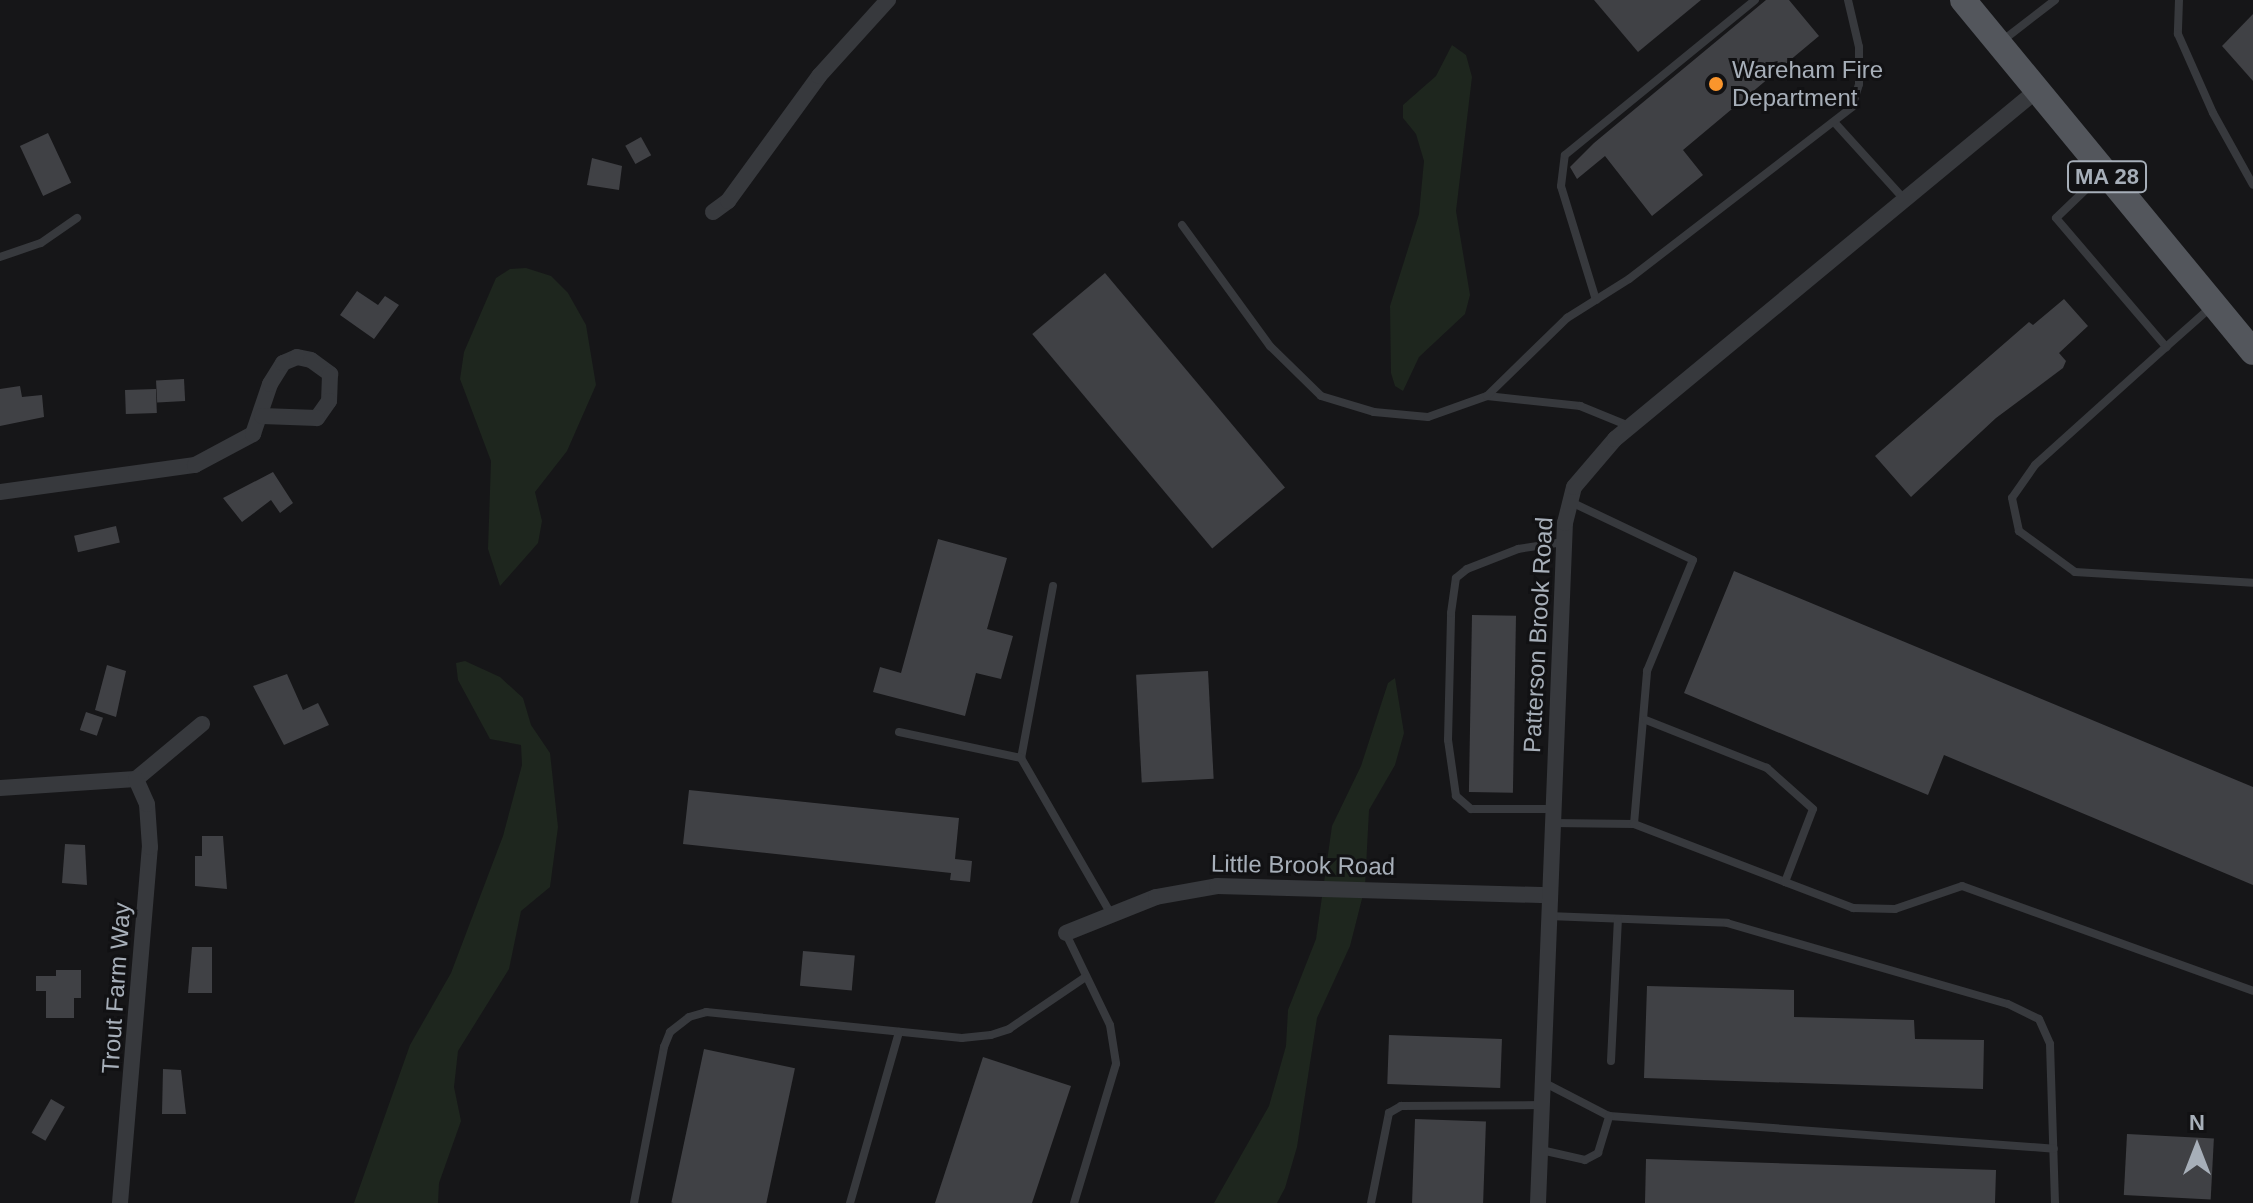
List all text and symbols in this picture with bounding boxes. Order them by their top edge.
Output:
place label: Wareham Fire Department [1732,56,1883,112]
marker: Wareham Fire Department [1707,75,1725,93]
road number: MA 28 [2065,159,2149,195]
street label: Patterson Brook Road [1517,516,1559,754]
street label: Little Brook Road [1211,849,1395,881]
street label: Trout Farm Way [96,901,136,1075]
north arrow [2157,1107,2237,1187]
text: N [2189,1110,2205,1135]

